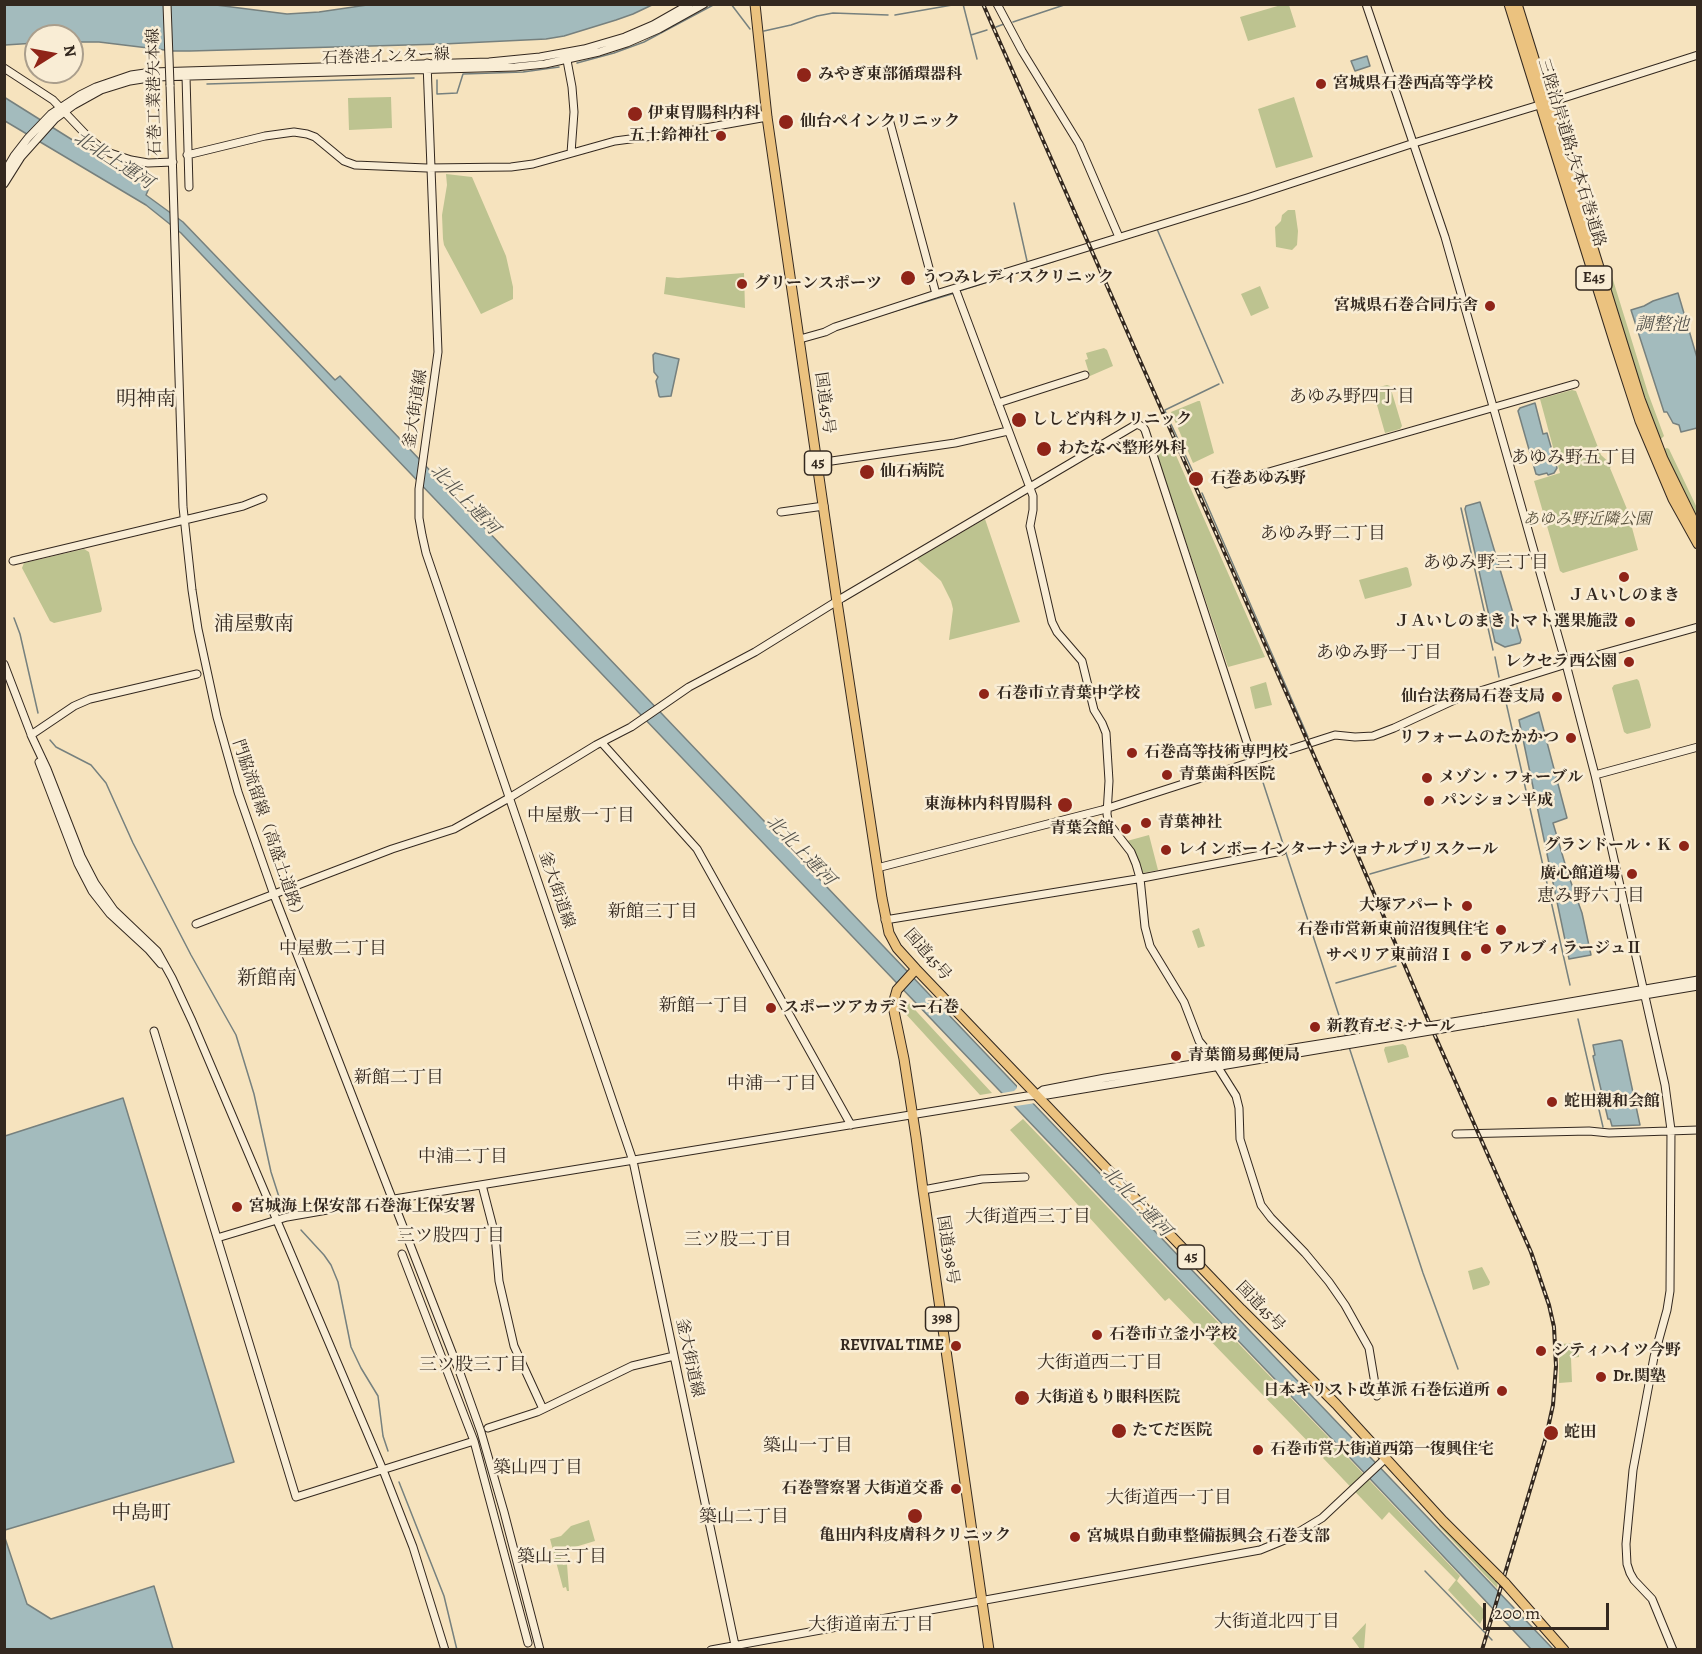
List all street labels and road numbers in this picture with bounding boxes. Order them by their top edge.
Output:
street label: 石巻工業港矢本線 [144,28,166,156]
street label: 石巻港インター線 [322,45,450,69]
street label: 三陸沿岸道路;矢本石巻道路 [1533,57,1609,249]
road number: E45 [1576,266,1612,290]
street label: 釜大街道線 [400,368,432,450]
street label: 国道45号 [810,371,838,435]
road number: 45 [804,451,832,475]
street label: 門脇流留線（高盛土道路） [228,737,308,925]
street label: 釜大街道線 [534,849,578,931]
street label: 国道45号 [899,925,955,985]
street label: 国道398号 [932,1214,962,1286]
road number: 45 [1178,1245,1204,1269]
street label: 国道45号 [1232,1278,1288,1336]
road number: 398 [926,1307,958,1331]
street label: 釜大街道線 [671,1317,707,1399]

